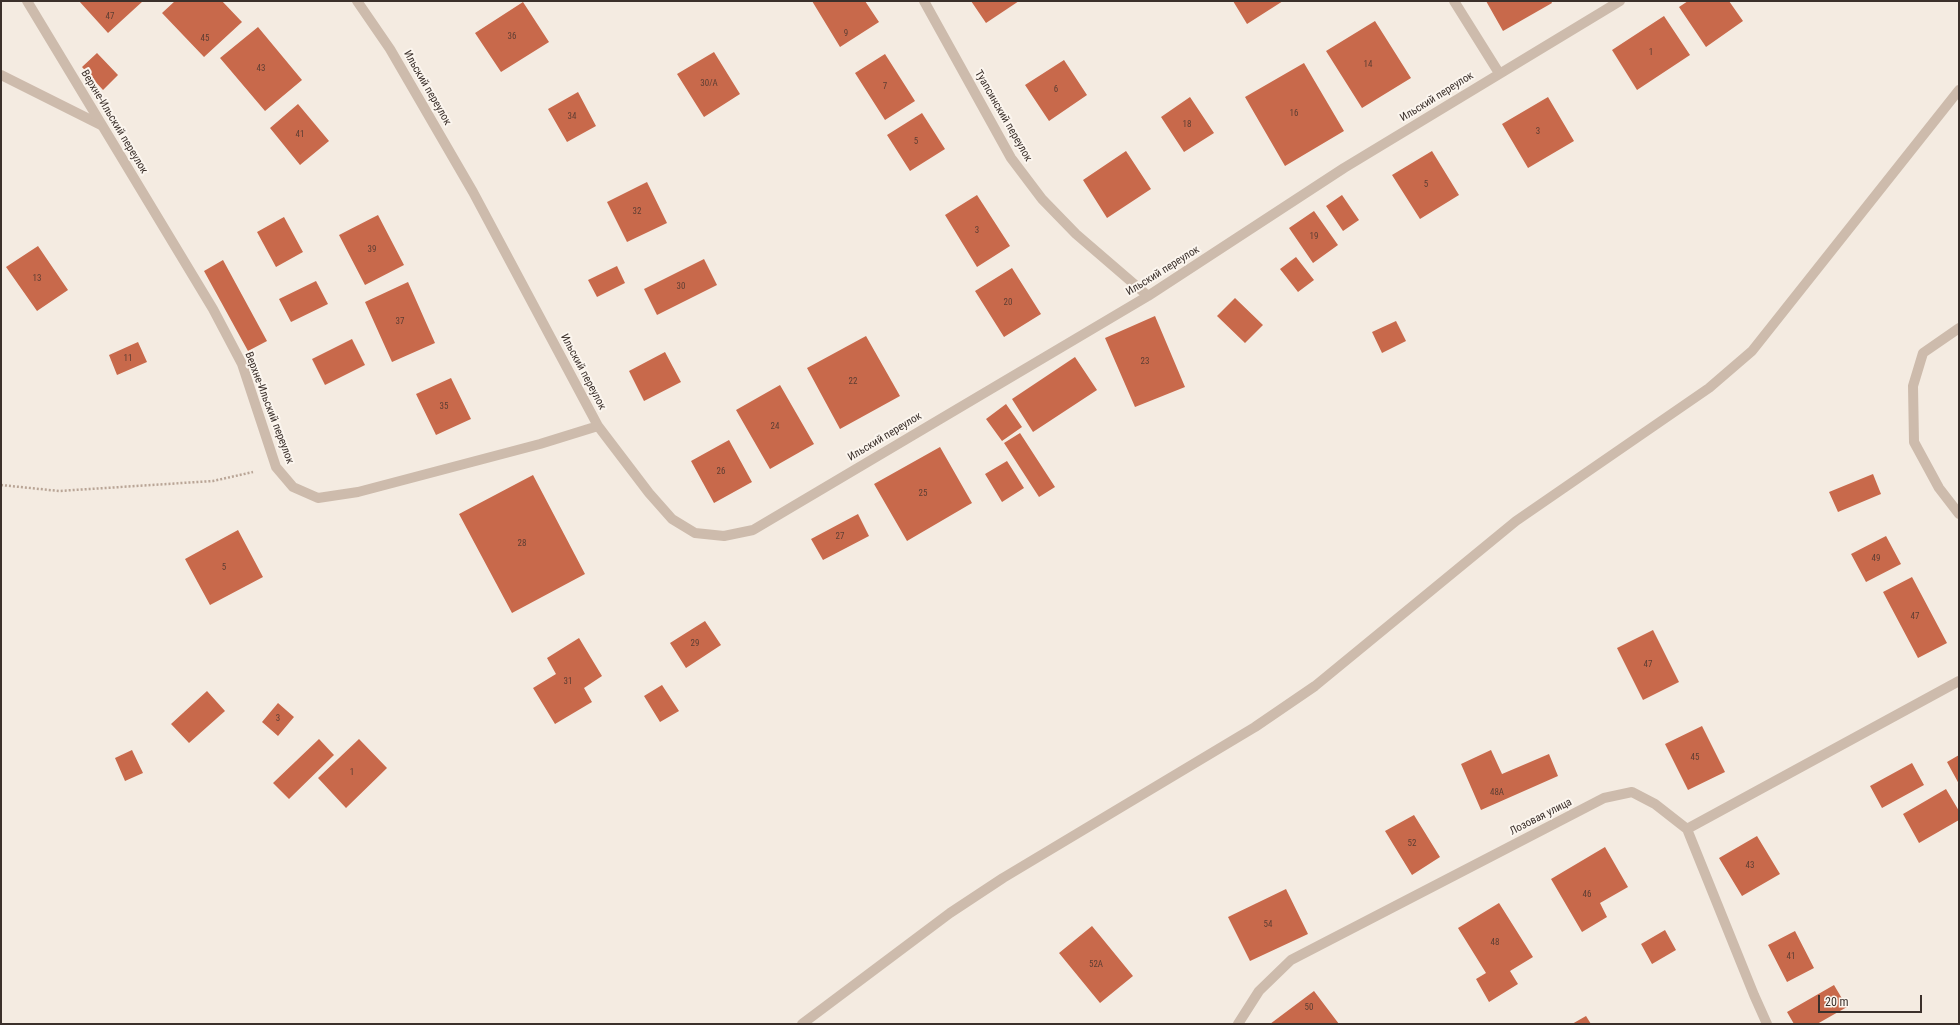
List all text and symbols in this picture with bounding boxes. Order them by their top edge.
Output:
house number: 47 [106,12,114,22]
house number: 9 [844,29,848,39]
house number: 36 [508,32,516,42]
house number: 45 [201,34,209,44]
street label: Ильский переулок [400,48,454,128]
house number: 1 [1649,48,1653,58]
house number: 14 [1364,60,1372,70]
house number: 43 [257,64,265,74]
street label: Верхне-Ильский переулок [78,68,150,176]
street label: Туапсинский переулок [972,68,1034,164]
street label: Ильский переулок [1398,69,1476,125]
house number: 30/А [700,79,718,89]
house number: 7 [883,82,887,92]
house number: 6 [1054,85,1058,95]
house number: 16 [1290,109,1298,119]
house number: 34 [568,112,576,122]
house number: 18 [1183,120,1191,130]
house number: 3 [1536,127,1540,137]
house number: 41 [296,130,304,140]
house number: 5 [914,137,918,147]
house number: 5 [1424,180,1428,190]
house number: 32 [633,207,641,217]
house number: 3 [975,226,979,236]
house number: 19 [1310,232,1318,242]
street label: Ильский переулок [1124,243,1202,299]
house number: 39 [368,245,376,255]
house number: 13 [33,274,41,284]
house number: 30 [677,282,685,292]
house number: 20 [1004,298,1012,308]
house number: 37 [396,317,404,327]
street label: Ильский переулок [557,332,609,412]
street label: Верхне-Ильский переулок [242,350,296,466]
house number: 11 [124,354,132,364]
house number: 23 [1141,357,1149,367]
house number: 22 [849,377,857,387]
house number: 35 [440,402,448,412]
street label: Ильский переулок [846,410,924,464]
house number: 24 [771,422,779,432]
house number: 26 [717,467,725,477]
house number: 25 [919,489,927,499]
house number: 27 [836,532,844,542]
house number: 28 [518,539,526,549]
house number: 49 [1872,554,1880,564]
house number: 5 [222,563,226,573]
house number: 47 [1911,612,1919,622]
house number: 29 [691,639,699,649]
house number: 47 [1644,660,1652,670]
house number: 31 [564,677,572,687]
house number: 3 [276,714,280,724]
house number: 45 [1691,753,1699,763]
house number: 1 [350,768,354,778]
house number: 48А [1490,788,1504,798]
street label: Лозовая улица [1508,796,1574,838]
house number: 52 [1408,839,1416,849]
house number: 43 [1746,861,1754,871]
house number: 46 [1583,890,1591,900]
house number: 54 [1264,920,1272,930]
house number: 48 [1491,938,1499,948]
house number: 41 [1787,952,1795,962]
house number: 52А [1089,960,1103,970]
scale bar [1820,987,1924,1013]
text: 20 m [1825,995,1849,1009]
house number: 50 [1305,1003,1313,1013]

